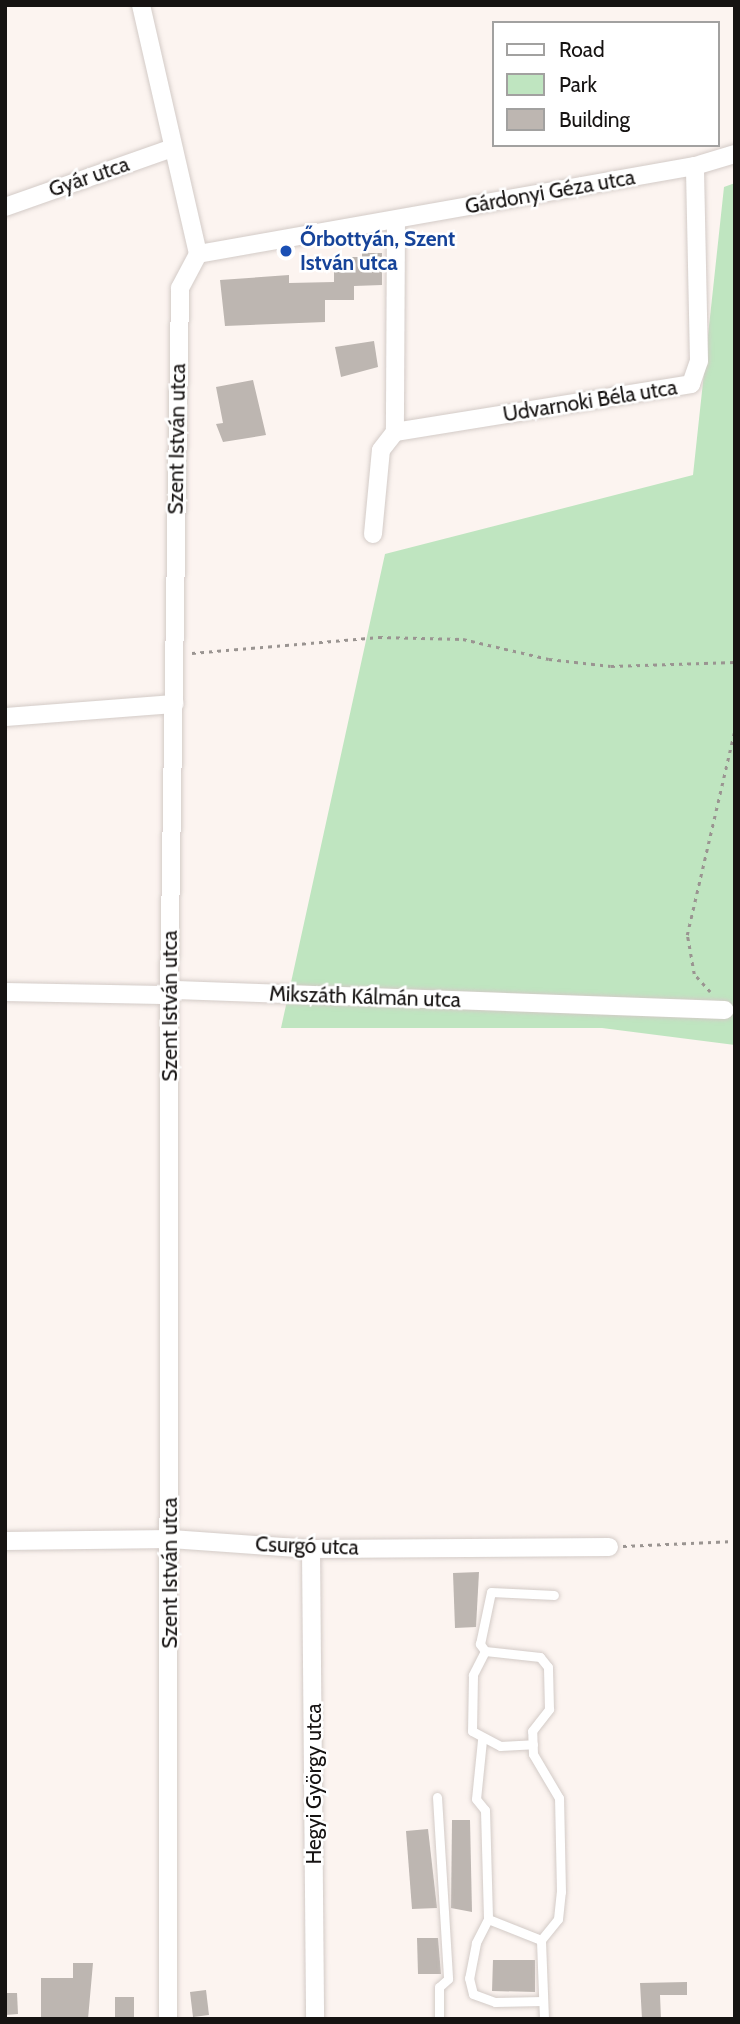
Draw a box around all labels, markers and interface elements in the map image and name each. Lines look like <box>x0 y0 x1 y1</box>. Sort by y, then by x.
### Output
legend <box>491 21 719 147</box>
text: Road <box>559 37 605 62</box>
text: Park <box>559 72 597 97</box>
text: Building <box>559 107 630 132</box>
street label: Gyár utca <box>45 152 133 202</box>
street label: Gárdonyi Géza utca <box>463 165 637 219</box>
place label: Őrbottyán, Szent István utca <box>300 226 455 276</box>
marker: Őrbottyán, Szent István utca <box>278 243 294 259</box>
street label: Szent István utca <box>163 363 191 515</box>
street label: Udvarnoki Béla utca <box>501 375 679 427</box>
street label: Szent István utca <box>157 930 183 1082</box>
street label: Mikszáth Kálmán utca <box>269 981 461 1013</box>
street label: Szent István utca <box>157 1497 183 1649</box>
street label: Csurgó utca <box>255 1532 359 1560</box>
street label: Hegyi György utca <box>301 1703 327 1865</box>

